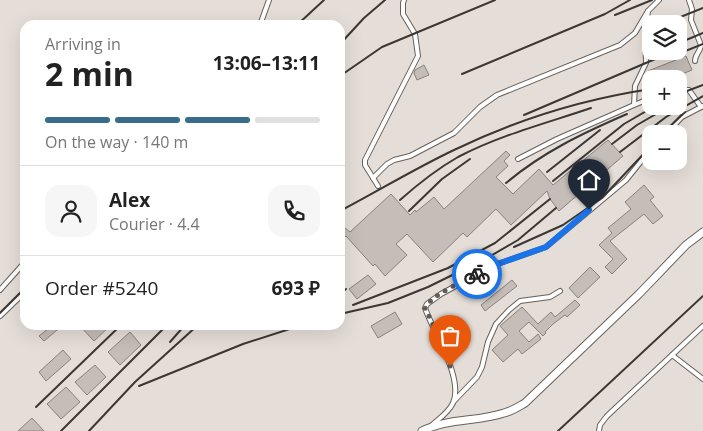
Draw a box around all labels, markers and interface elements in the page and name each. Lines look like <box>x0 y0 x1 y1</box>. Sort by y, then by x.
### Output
map controls <box>642 15 687 170</box>
button: layers <box>642 15 687 60</box>
text: Arriving in <box>45 33 121 55</box>
text: 13:06–13:11 <box>213 50 320 76</box>
text: 2 min <box>45 52 134 95</box>
button: + <box>642 70 687 115</box>
button: − <box>642 125 687 170</box>
text: On the way · 140 m <box>45 131 188 153</box>
pin <box>568 159 610 210</box>
icon: home <box>575 166 603 194</box>
button: person <box>45 185 97 237</box>
button: phone <box>268 185 320 237</box>
text: Alex <box>109 187 150 213</box>
text: Courier · 4.4 <box>109 213 200 235</box>
courier <box>452 249 502 299</box>
icon: bike <box>463 260 491 288</box>
text: Order #5240 <box>45 275 158 301</box>
text: 693 ₽ <box>271 275 320 301</box>
pin <box>429 315 471 366</box>
icon: bag <box>436 322 464 350</box>

